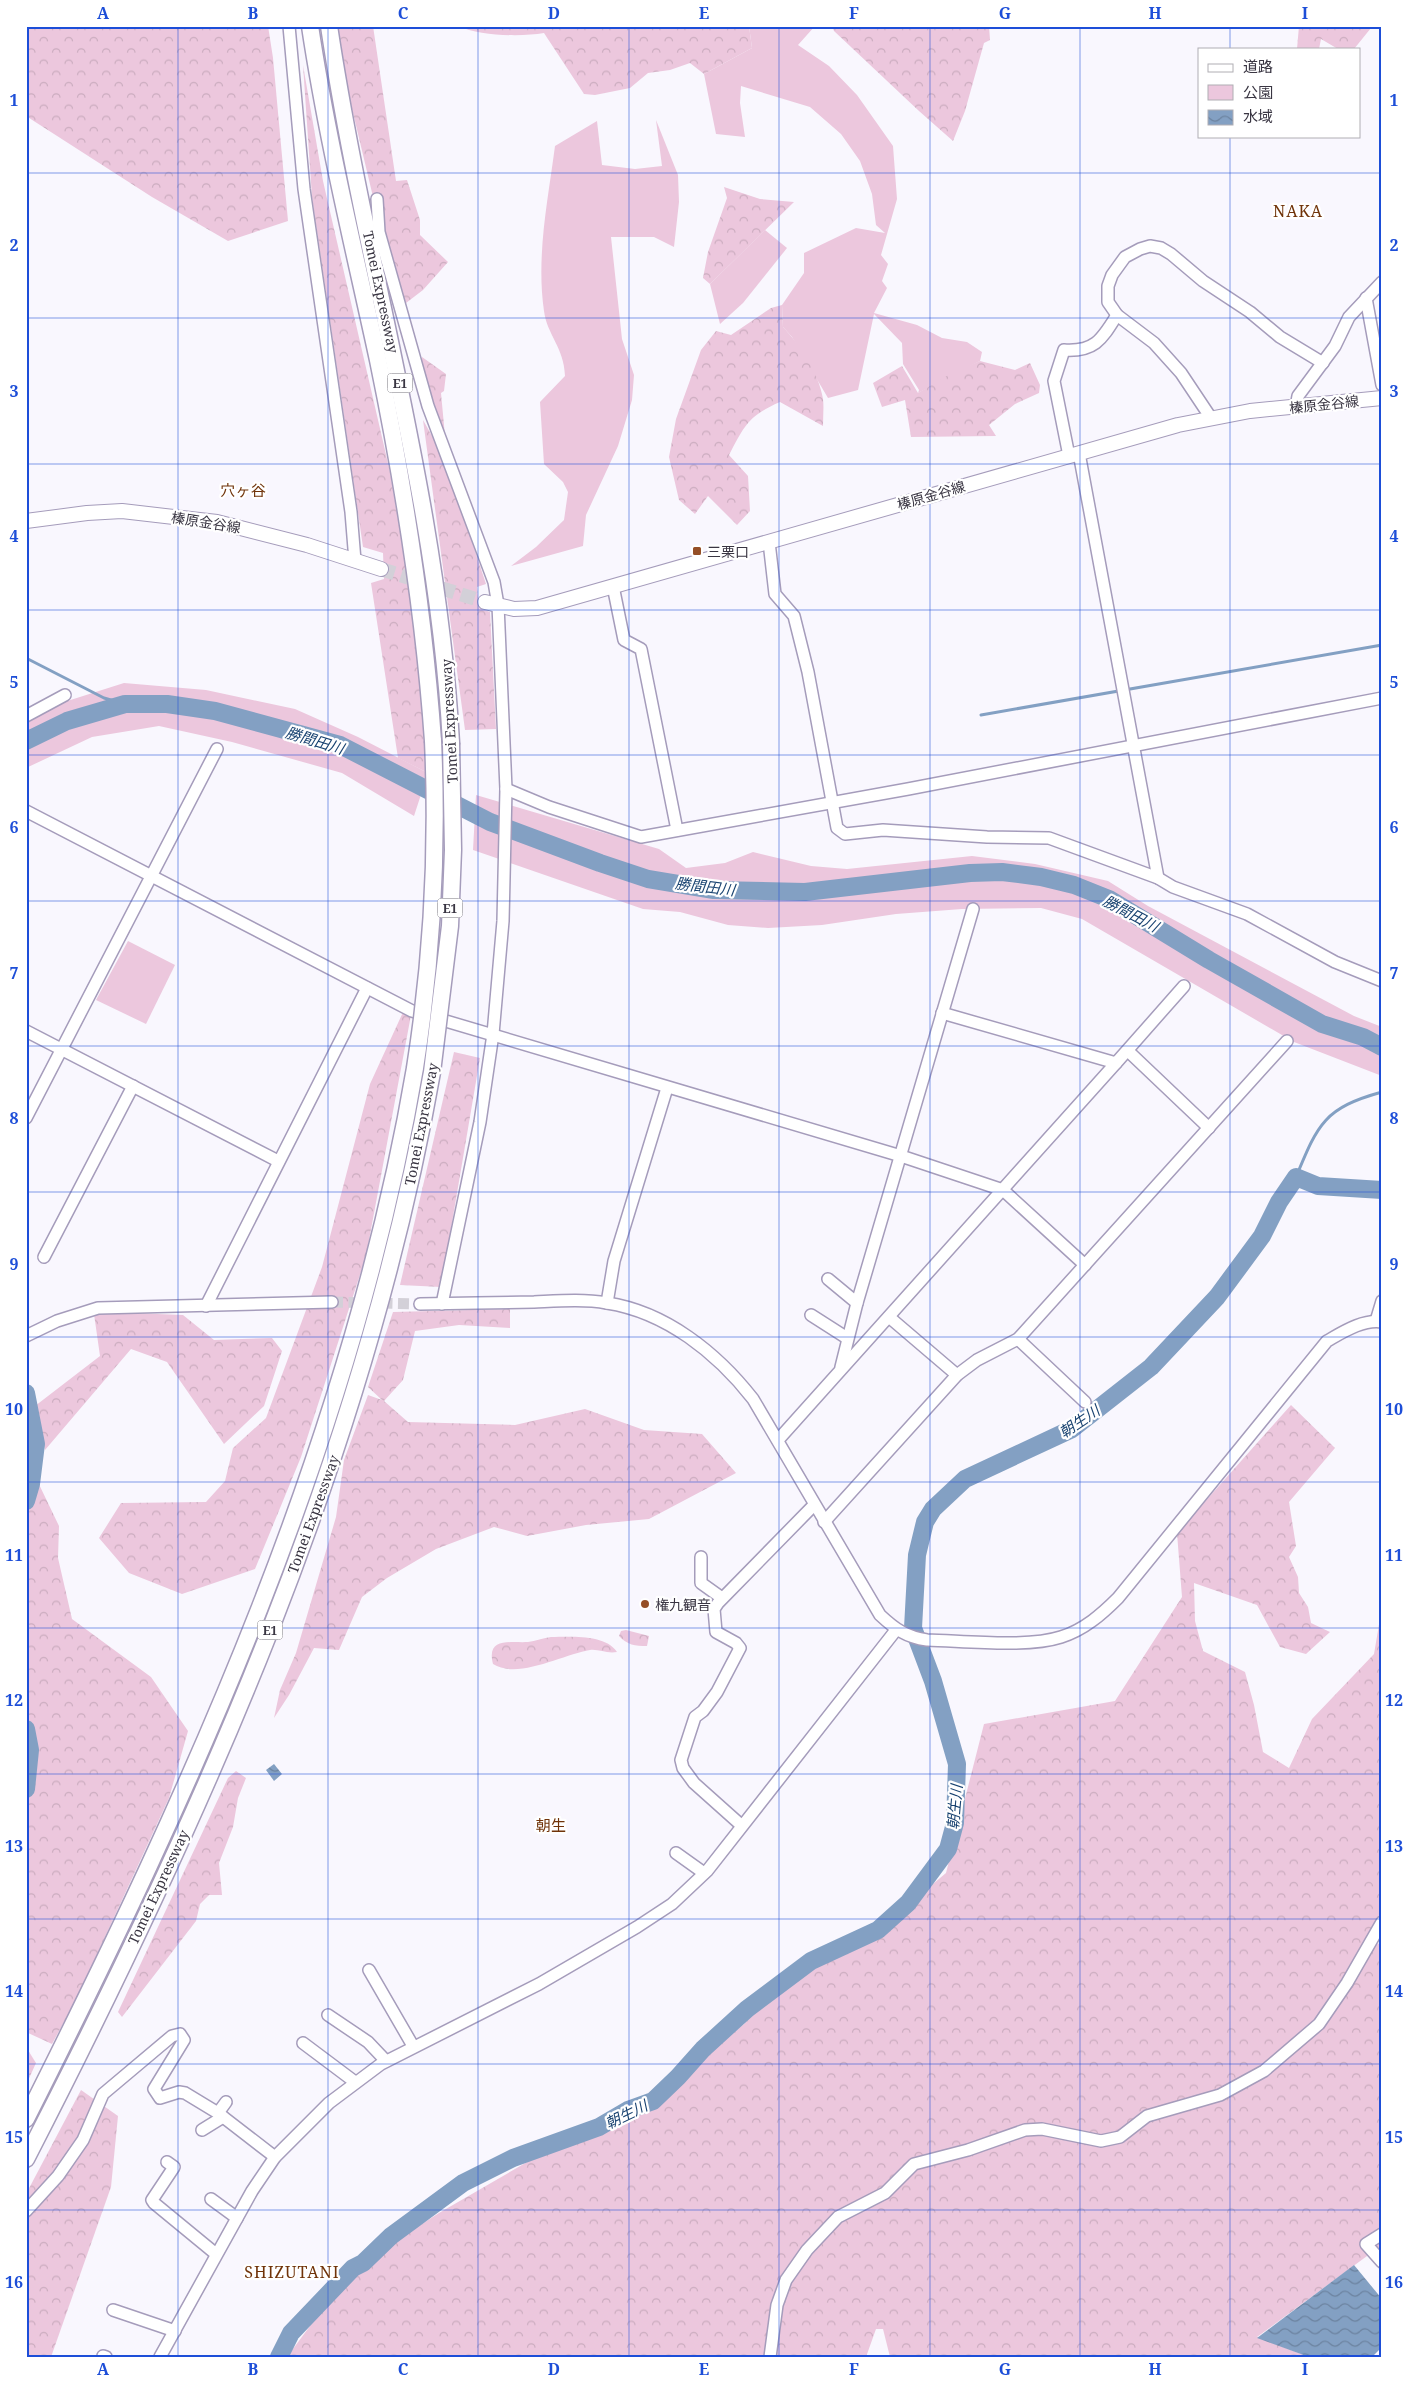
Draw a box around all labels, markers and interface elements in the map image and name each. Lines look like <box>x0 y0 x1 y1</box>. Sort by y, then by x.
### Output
text: A <box>97 2 110 24</box>
text: B <box>248 2 259 24</box>
text: C <box>398 2 409 24</box>
text: D <box>548 2 560 24</box>
text: E <box>699 2 709 24</box>
text: F <box>849 2 859 24</box>
text: G <box>999 2 1011 24</box>
text: H <box>1148 2 1162 24</box>
text: I <box>1302 2 1308 24</box>
legend <box>1198 48 1360 138</box>
text: 道路 <box>1243 56 1273 76</box>
text: 公園 <box>1243 82 1273 102</box>
text: 1 <box>9 89 19 111</box>
text: 1 <box>1389 89 1399 111</box>
text: 水域 <box>1243 106 1273 126</box>
district label: NAKA <box>1273 200 1323 222</box>
street label: Tomei Expressway <box>359 229 403 355</box>
text: 2 <box>9 234 19 256</box>
text: 2 <box>1389 234 1399 256</box>
road number: E1 <box>388 373 412 392</box>
text: 3 <box>9 380 19 402</box>
text: 3 <box>1389 380 1399 402</box>
street label: 榛原金谷線 <box>1288 391 1360 417</box>
street label: 榛原金谷線 <box>895 476 967 514</box>
district label: 穴ヶ谷 <box>220 480 266 500</box>
street label: 榛原金谷線 <box>170 507 242 537</box>
text: 4 <box>9 525 19 547</box>
text: 4 <box>1389 525 1399 547</box>
place label: 三栗口 <box>707 542 749 561</box>
marker: 三栗口 <box>691 545 703 557</box>
street label: Tomei Expressway <box>436 658 462 784</box>
text: 5 <box>9 671 19 693</box>
text: 5 <box>1389 671 1399 693</box>
water label: 勝間田川 <box>283 722 349 759</box>
text: 6 <box>9 816 19 838</box>
text: 6 <box>1389 816 1399 838</box>
water label: 勝間田川 <box>674 872 738 900</box>
water label: 勝間田川 <box>1100 890 1164 937</box>
road number: E1 <box>438 898 462 918</box>
text: 7 <box>9 962 19 984</box>
text: 7 <box>1389 962 1399 984</box>
street label: Tomei Expressway <box>400 1061 442 1187</box>
text: 8 <box>9 1107 19 1129</box>
text: 8 <box>1389 1107 1399 1129</box>
text: 9 <box>9 1253 19 1275</box>
text: 9 <box>1389 1253 1399 1275</box>
text: 10 <box>5 1398 23 1420</box>
text: 10 <box>1385 1398 1403 1420</box>
water label: 朝生川 <box>1055 1399 1105 1442</box>
street label: Tomei Expressway <box>283 1452 343 1576</box>
text: 11 <box>5 1544 23 1566</box>
text: 11 <box>1385 1544 1403 1566</box>
place label: 権九観音 <box>655 1595 711 1614</box>
marker: 権九観音 <box>639 1598 651 1610</box>
road number: E1 <box>258 1620 282 1640</box>
text: 12 <box>5 1689 23 1711</box>
text: 12 <box>1385 1689 1403 1711</box>
water label: 朝生川 <box>942 1782 966 1830</box>
district label: 朝生 <box>536 1815 566 1835</box>
street label: Tomei Expressway <box>123 1826 193 1947</box>
text: 13 <box>5 1835 23 1857</box>
text: 13 <box>1385 1835 1403 1857</box>
text: 14 <box>5 1980 23 2002</box>
text: 14 <box>1385 1980 1403 2002</box>
water label: 朝生川 <box>601 2094 652 2133</box>
text: 15 <box>5 2126 23 2148</box>
text: 15 <box>1385 2126 1403 2148</box>
district label: SHIZUTANI <box>244 2261 340 2283</box>
text: 16 <box>5 2271 23 2293</box>
text: 16 <box>1385 2271 1403 2293</box>
text: A <box>97 2358 110 2380</box>
text: B <box>248 2358 259 2380</box>
text: C <box>398 2358 409 2380</box>
text: D <box>548 2358 560 2380</box>
text: E <box>699 2358 709 2380</box>
text: F <box>849 2358 859 2380</box>
text: G <box>999 2358 1011 2380</box>
text: H <box>1148 2358 1162 2380</box>
text: I <box>1302 2358 1308 2380</box>

